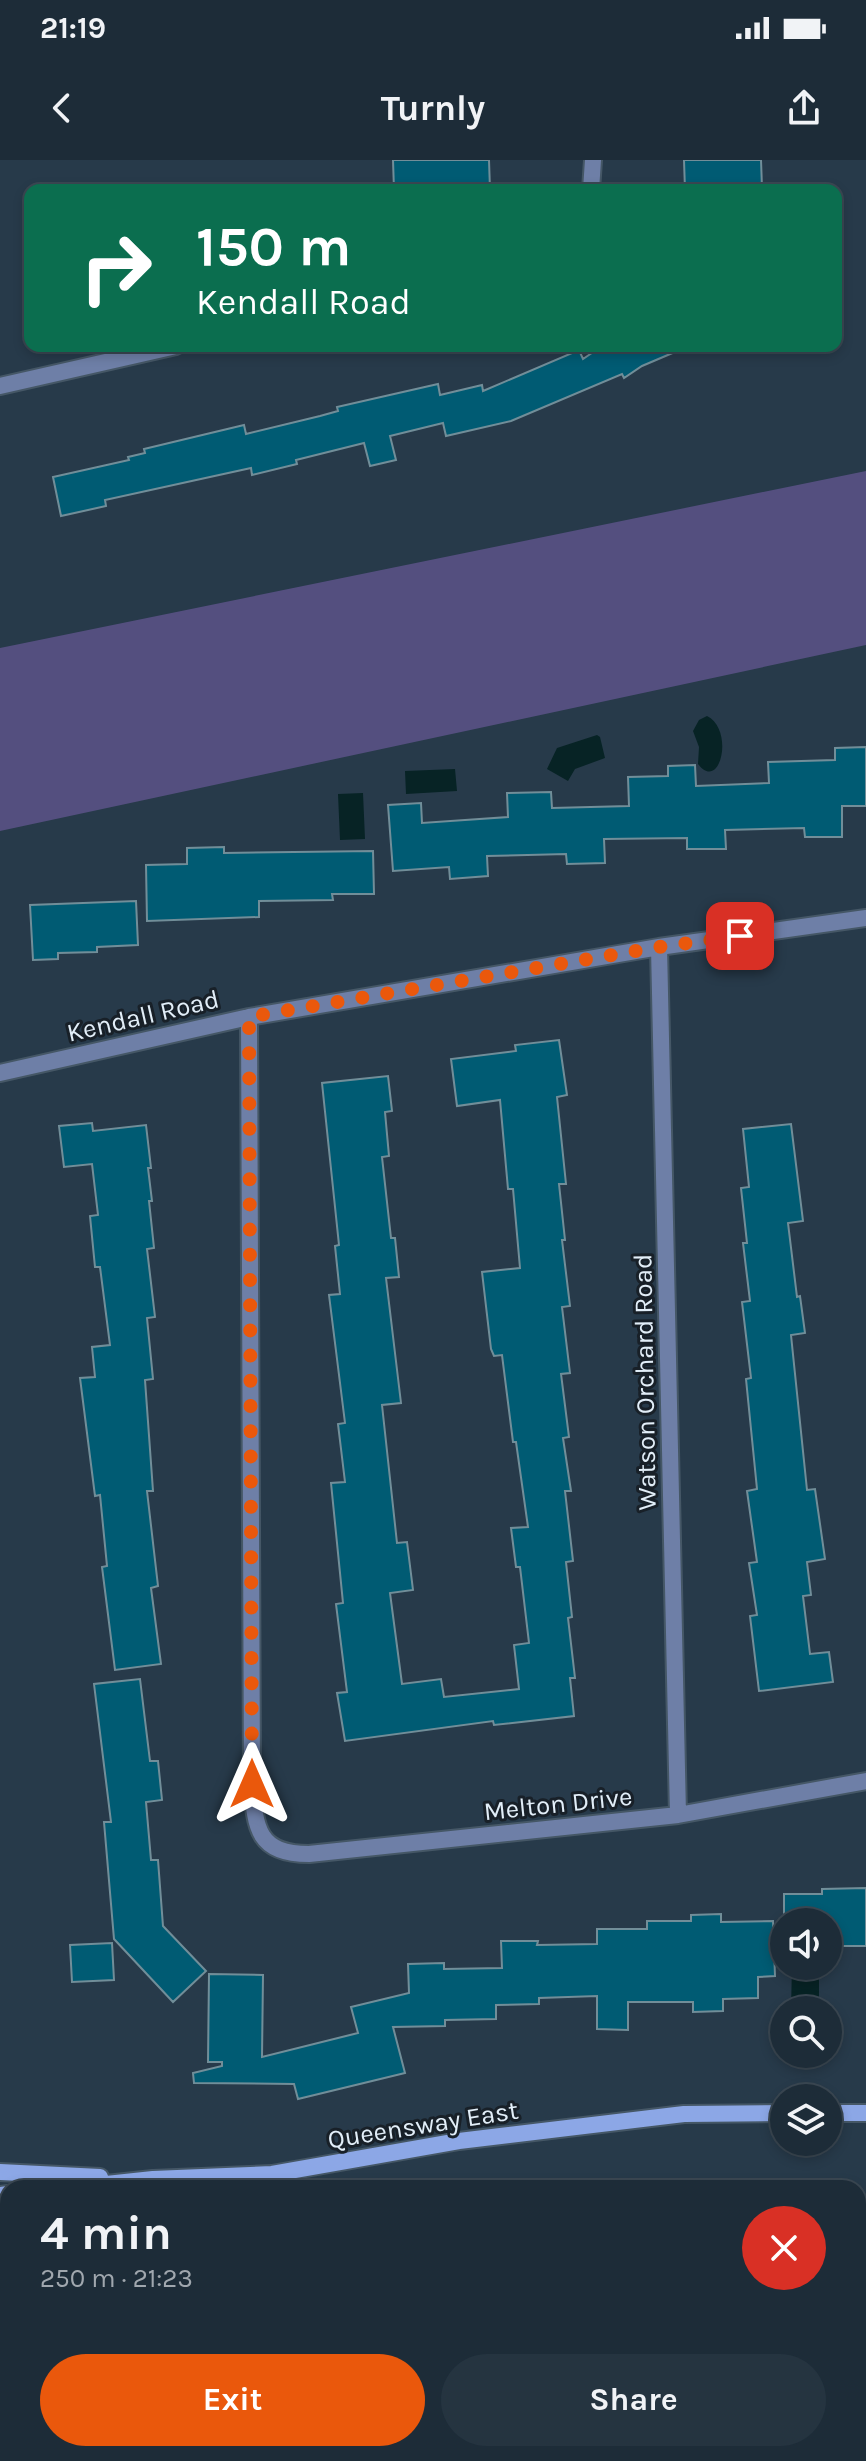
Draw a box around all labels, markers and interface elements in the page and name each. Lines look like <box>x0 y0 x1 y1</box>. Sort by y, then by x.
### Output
text: 21:19 <box>40 10 106 46</box>
icon: back <box>40 86 84 130</box>
icon: share <box>782 86 826 130</box>
text: Turnly <box>381 87 485 129</box>
text: 150 m <box>196 214 351 279</box>
icon: right <box>64 216 168 320</box>
text: Kendall Road <box>196 281 411 323</box>
pin <box>706 902 774 970</box>
icon: arrive <box>718 914 762 958</box>
street label: Kendall Road <box>64 983 222 1049</box>
street label: Watson Orchard Road <box>627 1253 663 1511</box>
position arrow <box>210 1742 294 1826</box>
street label: Melton Drive <box>482 1781 634 1827</box>
map controls <box>770 1908 842 2156</box>
button: sound <box>770 1908 842 1980</box>
button: search <box>770 1996 842 2068</box>
button: layers <box>770 2084 842 2156</box>
street label: Queensway East <box>325 2095 521 2155</box>
text: 4 min <box>40 2205 172 2261</box>
button: close <box>742 2206 826 2290</box>
text: 250 m · 21:23 <box>40 2263 193 2294</box>
button: Exit <box>40 2354 425 2446</box>
button: Share <box>441 2354 826 2446</box>

